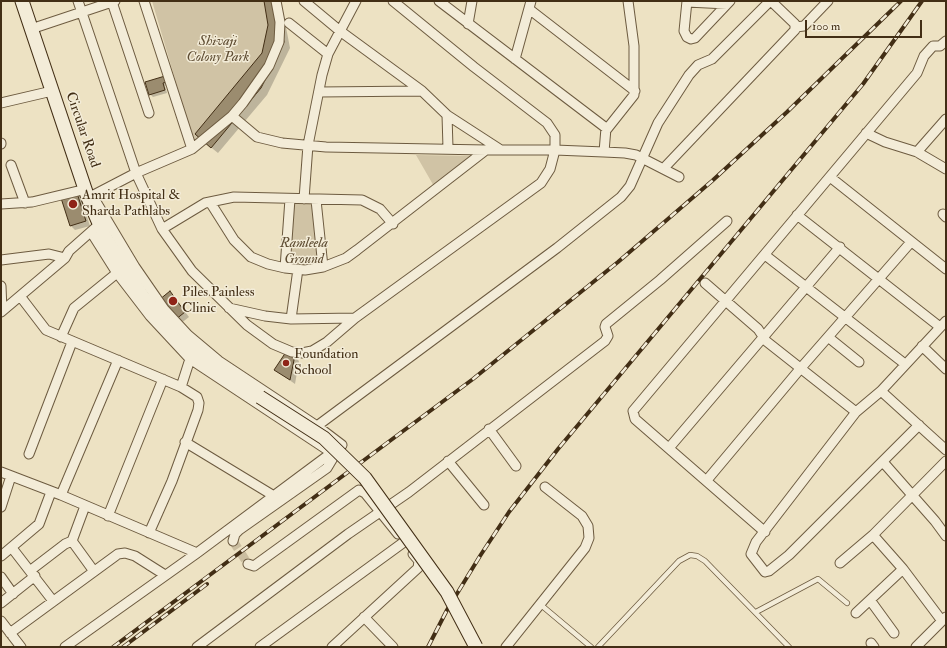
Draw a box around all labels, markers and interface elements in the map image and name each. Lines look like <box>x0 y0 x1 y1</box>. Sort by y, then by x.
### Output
scale bar <box>807 12 924 38</box>
text: 100 m <box>812 19 840 34</box>
park label: Shivaji Colony Park <box>187 34 249 66</box>
street label: Circular Road <box>61 90 103 170</box>
place label: Amrit Hospital & Sharda Pathlabs <box>82 188 180 220</box>
marker: Amrit Hospital & Sharda Pathlabs <box>67 198 79 210</box>
park label: Ramleela Ground <box>280 236 328 268</box>
place label: Piles Painless Clinic <box>182 285 255 318</box>
marker: Piles Painless Clinic <box>167 295 179 307</box>
place label: Foundation School <box>294 347 358 380</box>
marker: Foundation School <box>281 358 291 368</box>

